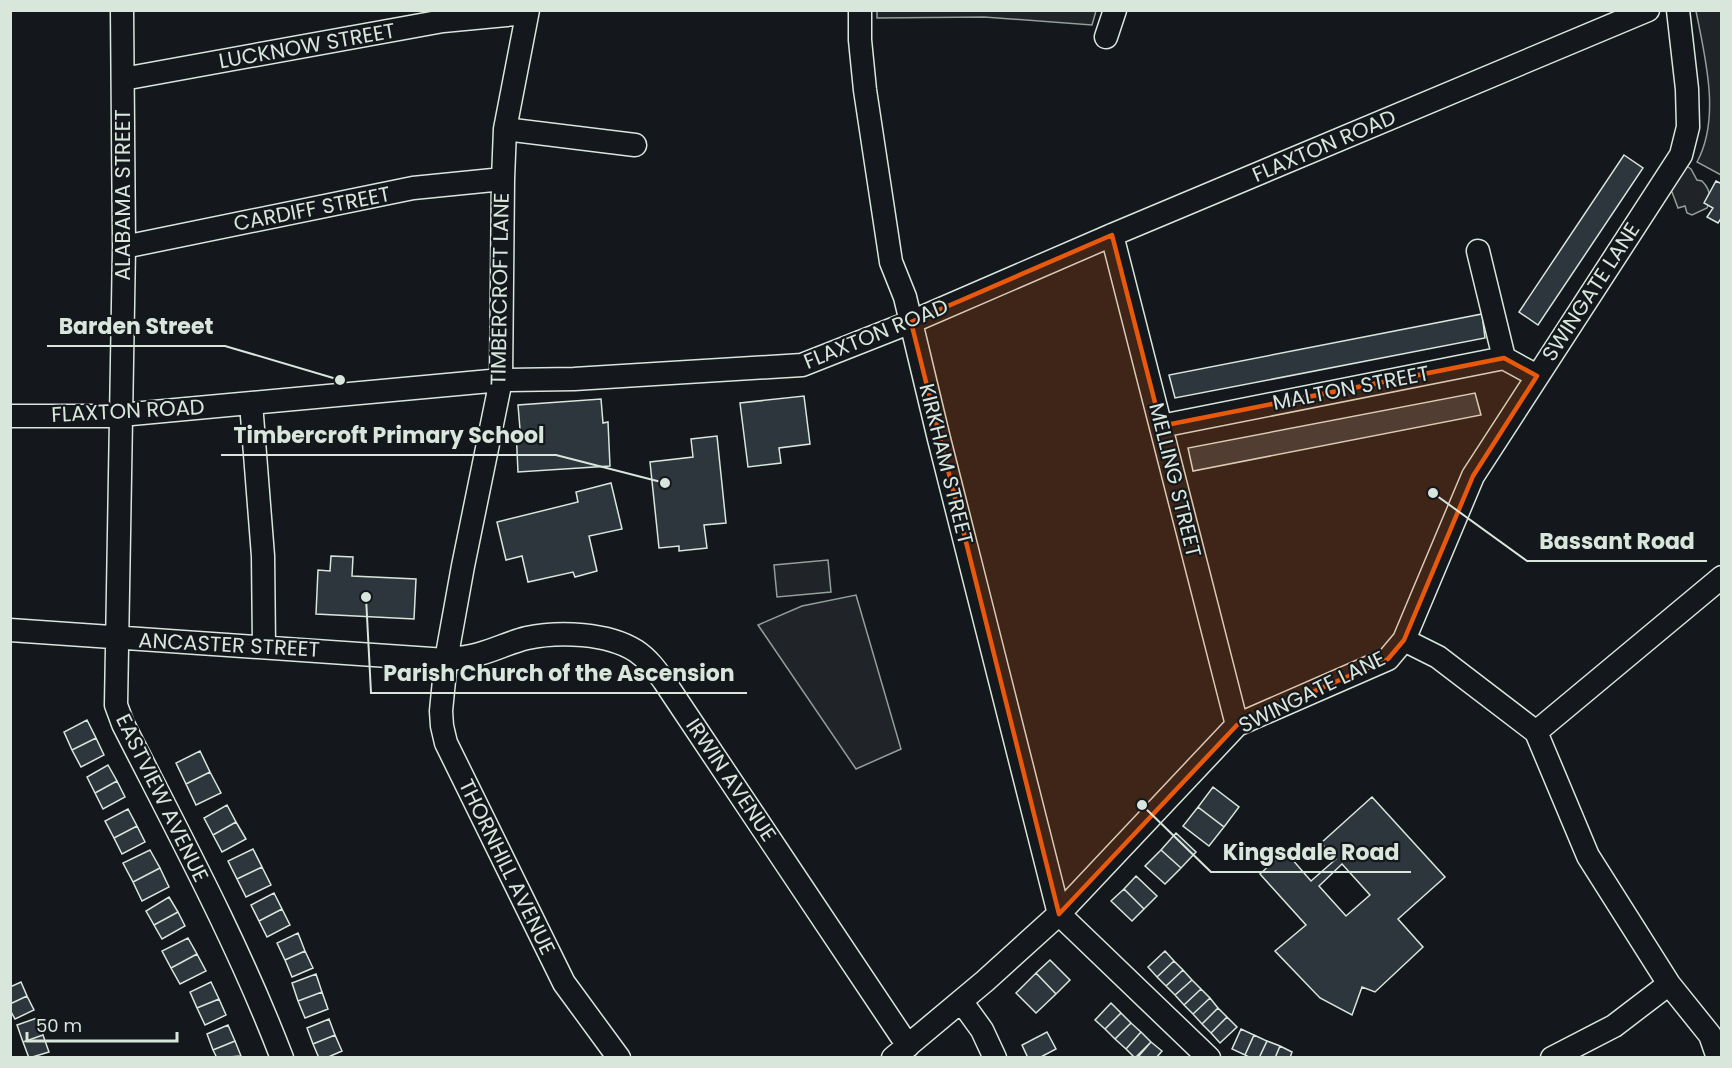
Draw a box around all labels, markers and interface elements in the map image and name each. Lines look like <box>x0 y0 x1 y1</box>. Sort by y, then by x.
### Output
street label: LUCKNOW STREET <box>216 16 397 75</box>
street label: FLAXTON ROAD <box>1248 102 1400 189</box>
street label: ALABAMA STREET <box>108 109 137 281</box>
street label: CARDIFF STREET <box>231 179 393 238</box>
street label: TIMBERCROFT LANE <box>483 192 516 386</box>
street label: SWINGATE LANE <box>1535 217 1646 367</box>
street label: FLAXTON ROAD <box>799 291 952 376</box>
callout: Barden Street <box>47 306 225 346</box>
text: Barden Street <box>59 311 213 342</box>
street label: MALTON STREET <box>1270 358 1432 417</box>
street label: KIRKHAM STREET <box>912 380 980 547</box>
street label: FLAXTON ROAD <box>51 392 205 429</box>
street label: MELLING STREET <box>1142 400 1209 560</box>
callout: Timbercroft Primary School <box>221 415 556 455</box>
text: Timbercroft Primary School <box>234 420 545 451</box>
callout: Bassant Road <box>1527 521 1707 561</box>
text: Bassant Road <box>1539 526 1695 557</box>
street label: ANCASTER STREET <box>138 625 320 664</box>
street label: SWINGATE LANE <box>1234 644 1390 740</box>
callout: Parish Church of the Ascension <box>371 653 747 693</box>
text: Parish Church of the Ascension <box>383 658 735 689</box>
street label: EASTVIEW AVENUE <box>109 709 216 887</box>
street label: IRWIN AVENUE <box>679 712 783 847</box>
street label: THORNHILL AVENUE <box>452 774 563 960</box>
callout: Kingsdale Road <box>1211 832 1411 872</box>
text: Kingsdale Road <box>1223 837 1399 868</box>
scale bar <box>27 1005 177 1043</box>
text: 50 m <box>36 1013 82 1038</box>

